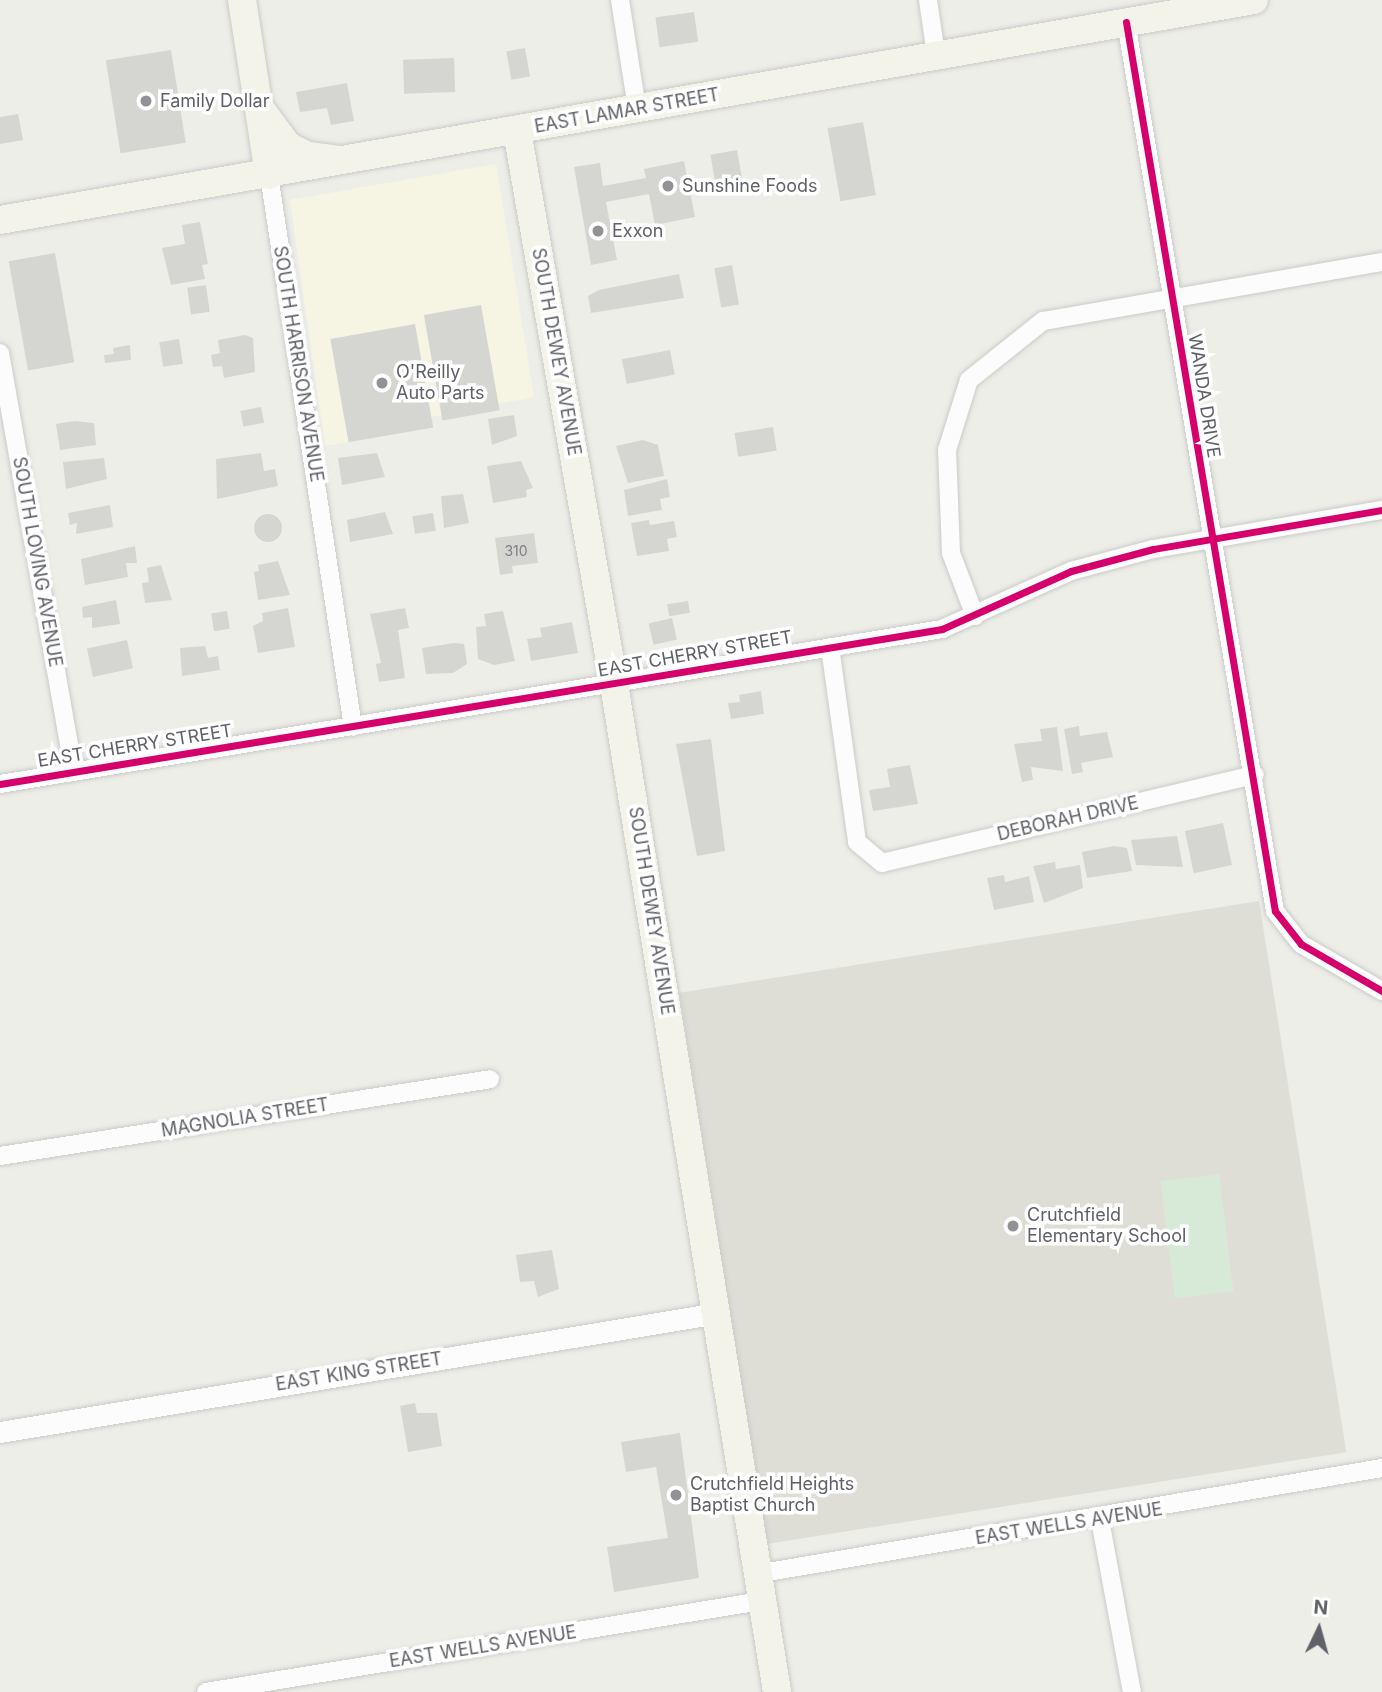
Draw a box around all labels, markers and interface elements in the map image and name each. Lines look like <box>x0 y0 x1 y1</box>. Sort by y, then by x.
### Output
street label: EAST LAMAR STREET <box>533 84 721 138</box>
place label: Family Dollar <box>160 90 269 112</box>
marker: Family Dollar <box>138 93 154 109</box>
place label: Sunshine Foods <box>682 175 818 197</box>
marker: Sunshine Foods <box>660 178 676 194</box>
place label: Exxon <box>612 220 663 242</box>
marker: Exxon <box>590 223 606 239</box>
street label: SOUTH HARRISON AVENUE <box>269 244 327 484</box>
street label: SOUTH DEWEY AVENUE <box>527 246 585 458</box>
street label: WANDA DRIVE <box>1184 332 1224 460</box>
place label: O'Reilly Auto Parts <box>396 362 485 404</box>
marker: O'Reilly Auto Parts <box>374 375 390 391</box>
street label: SOUTH LOVING AVENUE <box>8 455 66 669</box>
house number: 310 <box>504 543 528 559</box>
street label: EAST CHERRY STREET <box>596 626 794 682</box>
street label: EAST CHERRY STREET <box>36 720 234 772</box>
street label: DEBORAH DRIVE <box>995 792 1141 846</box>
street label: SOUTH DEWEY AVENUE <box>624 805 678 1017</box>
street label: MAGNOLIA STREET <box>160 1094 330 1142</box>
place label: Crutchfield Elementary School <box>1027 1205 1186 1248</box>
marker: Crutchfield Elementary School <box>1005 1218 1021 1234</box>
street label: EAST KING STREET <box>274 1348 444 1396</box>
place label: Crutchfield Heights Baptist Church <box>690 1474 854 1516</box>
marker: Crutchfield Heights Baptist Church <box>668 1487 684 1503</box>
street label: EAST WELLS AVENUE <box>974 1499 1164 1549</box>
north arrow <box>1284 1594 1354 1664</box>
text: N <box>1313 1595 1329 1620</box>
street label: EAST WELLS AVENUE <box>388 1622 578 1672</box>

